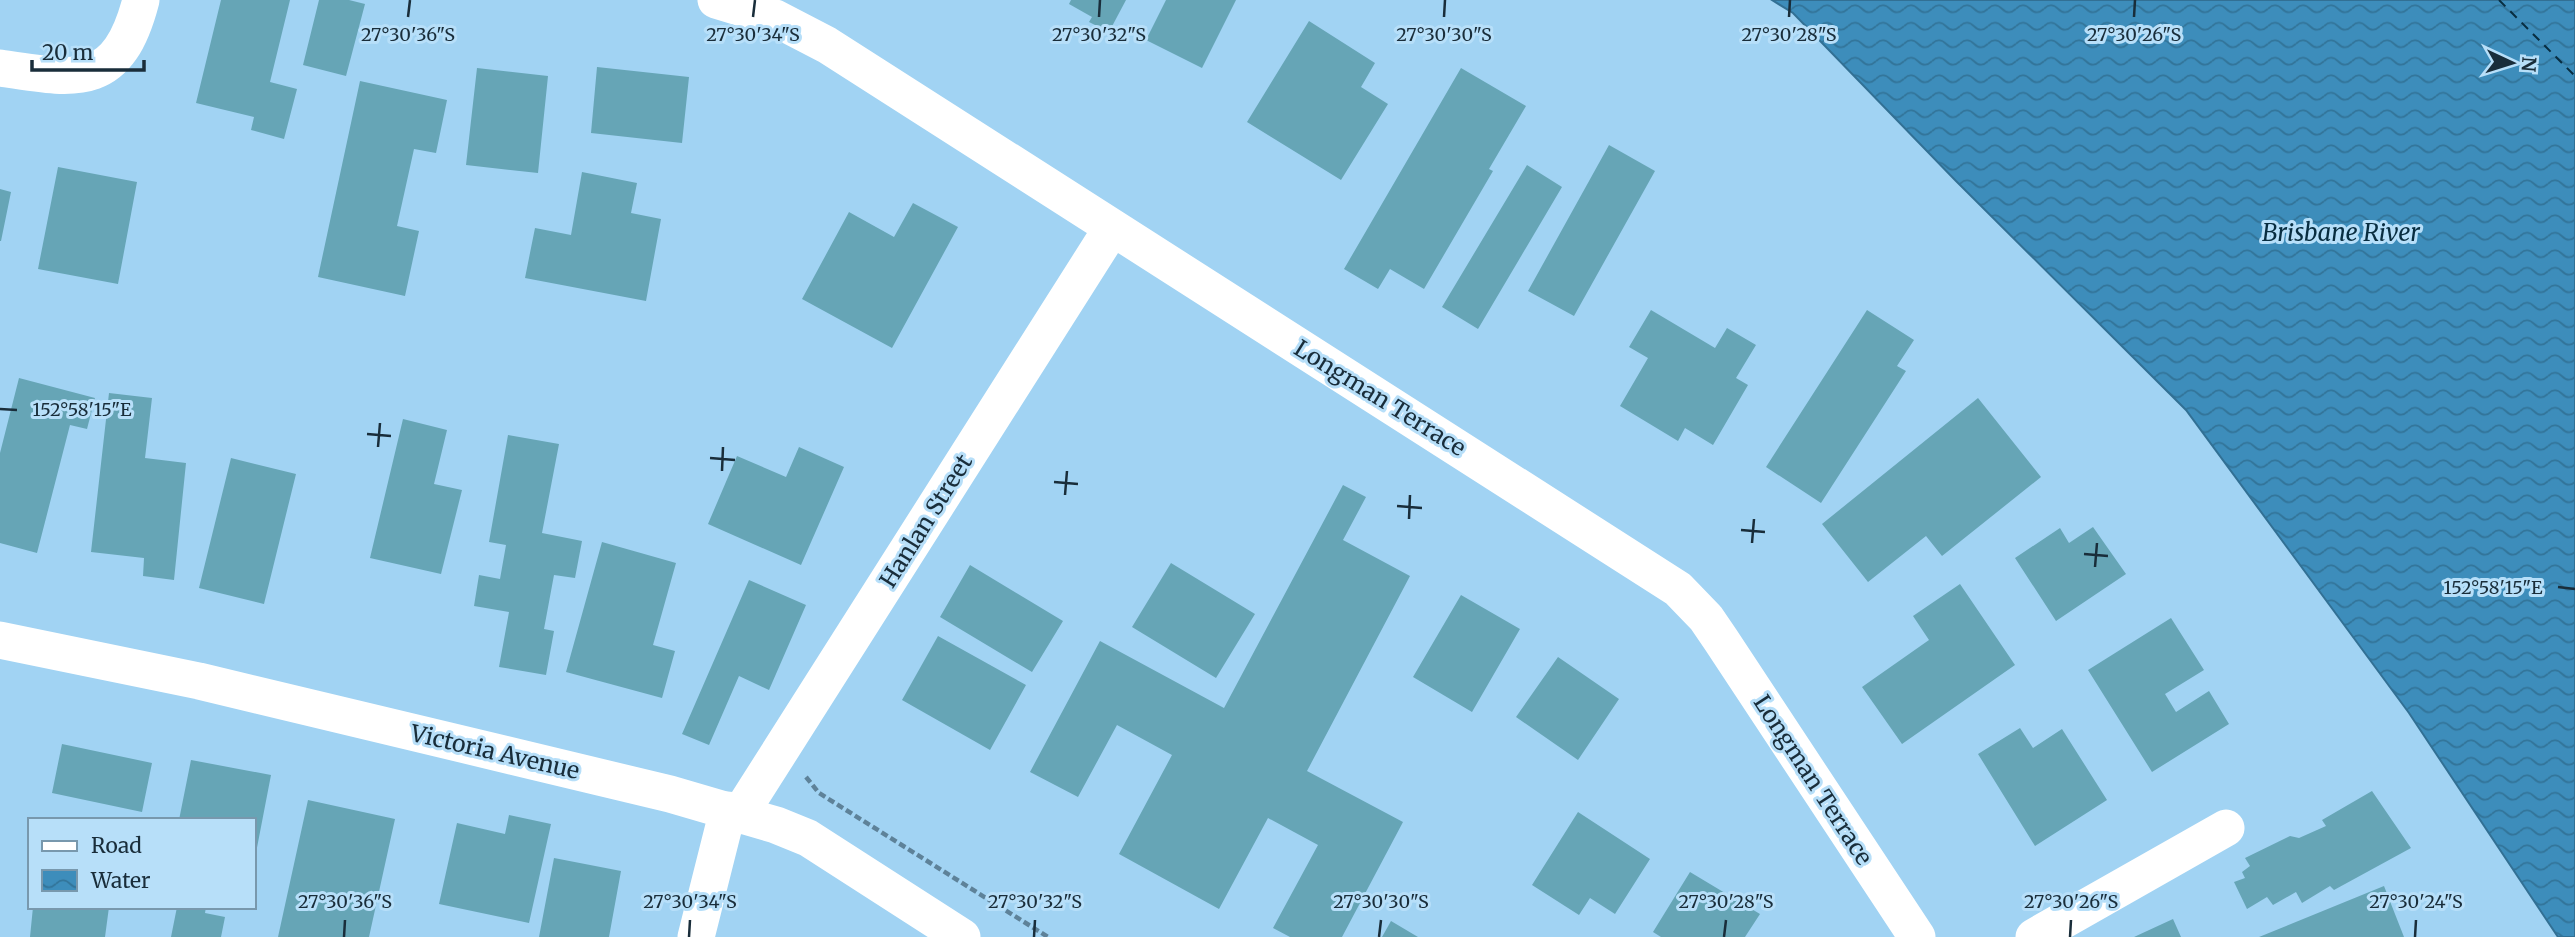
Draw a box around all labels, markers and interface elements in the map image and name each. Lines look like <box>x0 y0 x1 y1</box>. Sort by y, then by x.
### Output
text: 27°30'36"S <box>361 23 455 46</box>
text: 27°30'34"S <box>706 23 800 46</box>
text: 27°30'32"S <box>1052 23 1146 46</box>
text: 27°30'30"S <box>1396 23 1492 46</box>
text: 27°30'28"S <box>1741 23 1837 46</box>
text: 27°30'26"S <box>2087 23 2181 46</box>
scale bar <box>32 28 144 72</box>
north arrow <box>2477 28 2547 98</box>
text: 20 m <box>42 39 94 66</box>
text: N <box>2516 56 2541 73</box>
water label: Brisbane River <box>2262 217 2421 248</box>
street label: Longman Terrace <box>1289 333 1471 462</box>
text: 152°58'15"E <box>33 398 132 421</box>
street label: Hanlan Street <box>873 449 978 593</box>
text: 152°58'15"E <box>2444 576 2543 599</box>
street label: Longman Terrace <box>1748 689 1879 870</box>
street label: Victoria Avenue <box>407 718 582 785</box>
legend <box>28 818 256 909</box>
text: Road <box>91 832 142 859</box>
text: Water <box>90 867 150 894</box>
text: 27°30'36"S <box>298 890 392 913</box>
text: 27°30'34"S <box>643 890 737 913</box>
text: 27°30'32"S <box>988 890 1082 913</box>
text: 27°30'30"S <box>1333 890 1429 913</box>
text: 27°30'28"S <box>1678 890 1774 913</box>
text: 27°30'26"S <box>2024 890 2118 913</box>
text: 27°30'24"S <box>2369 890 2463 913</box>

